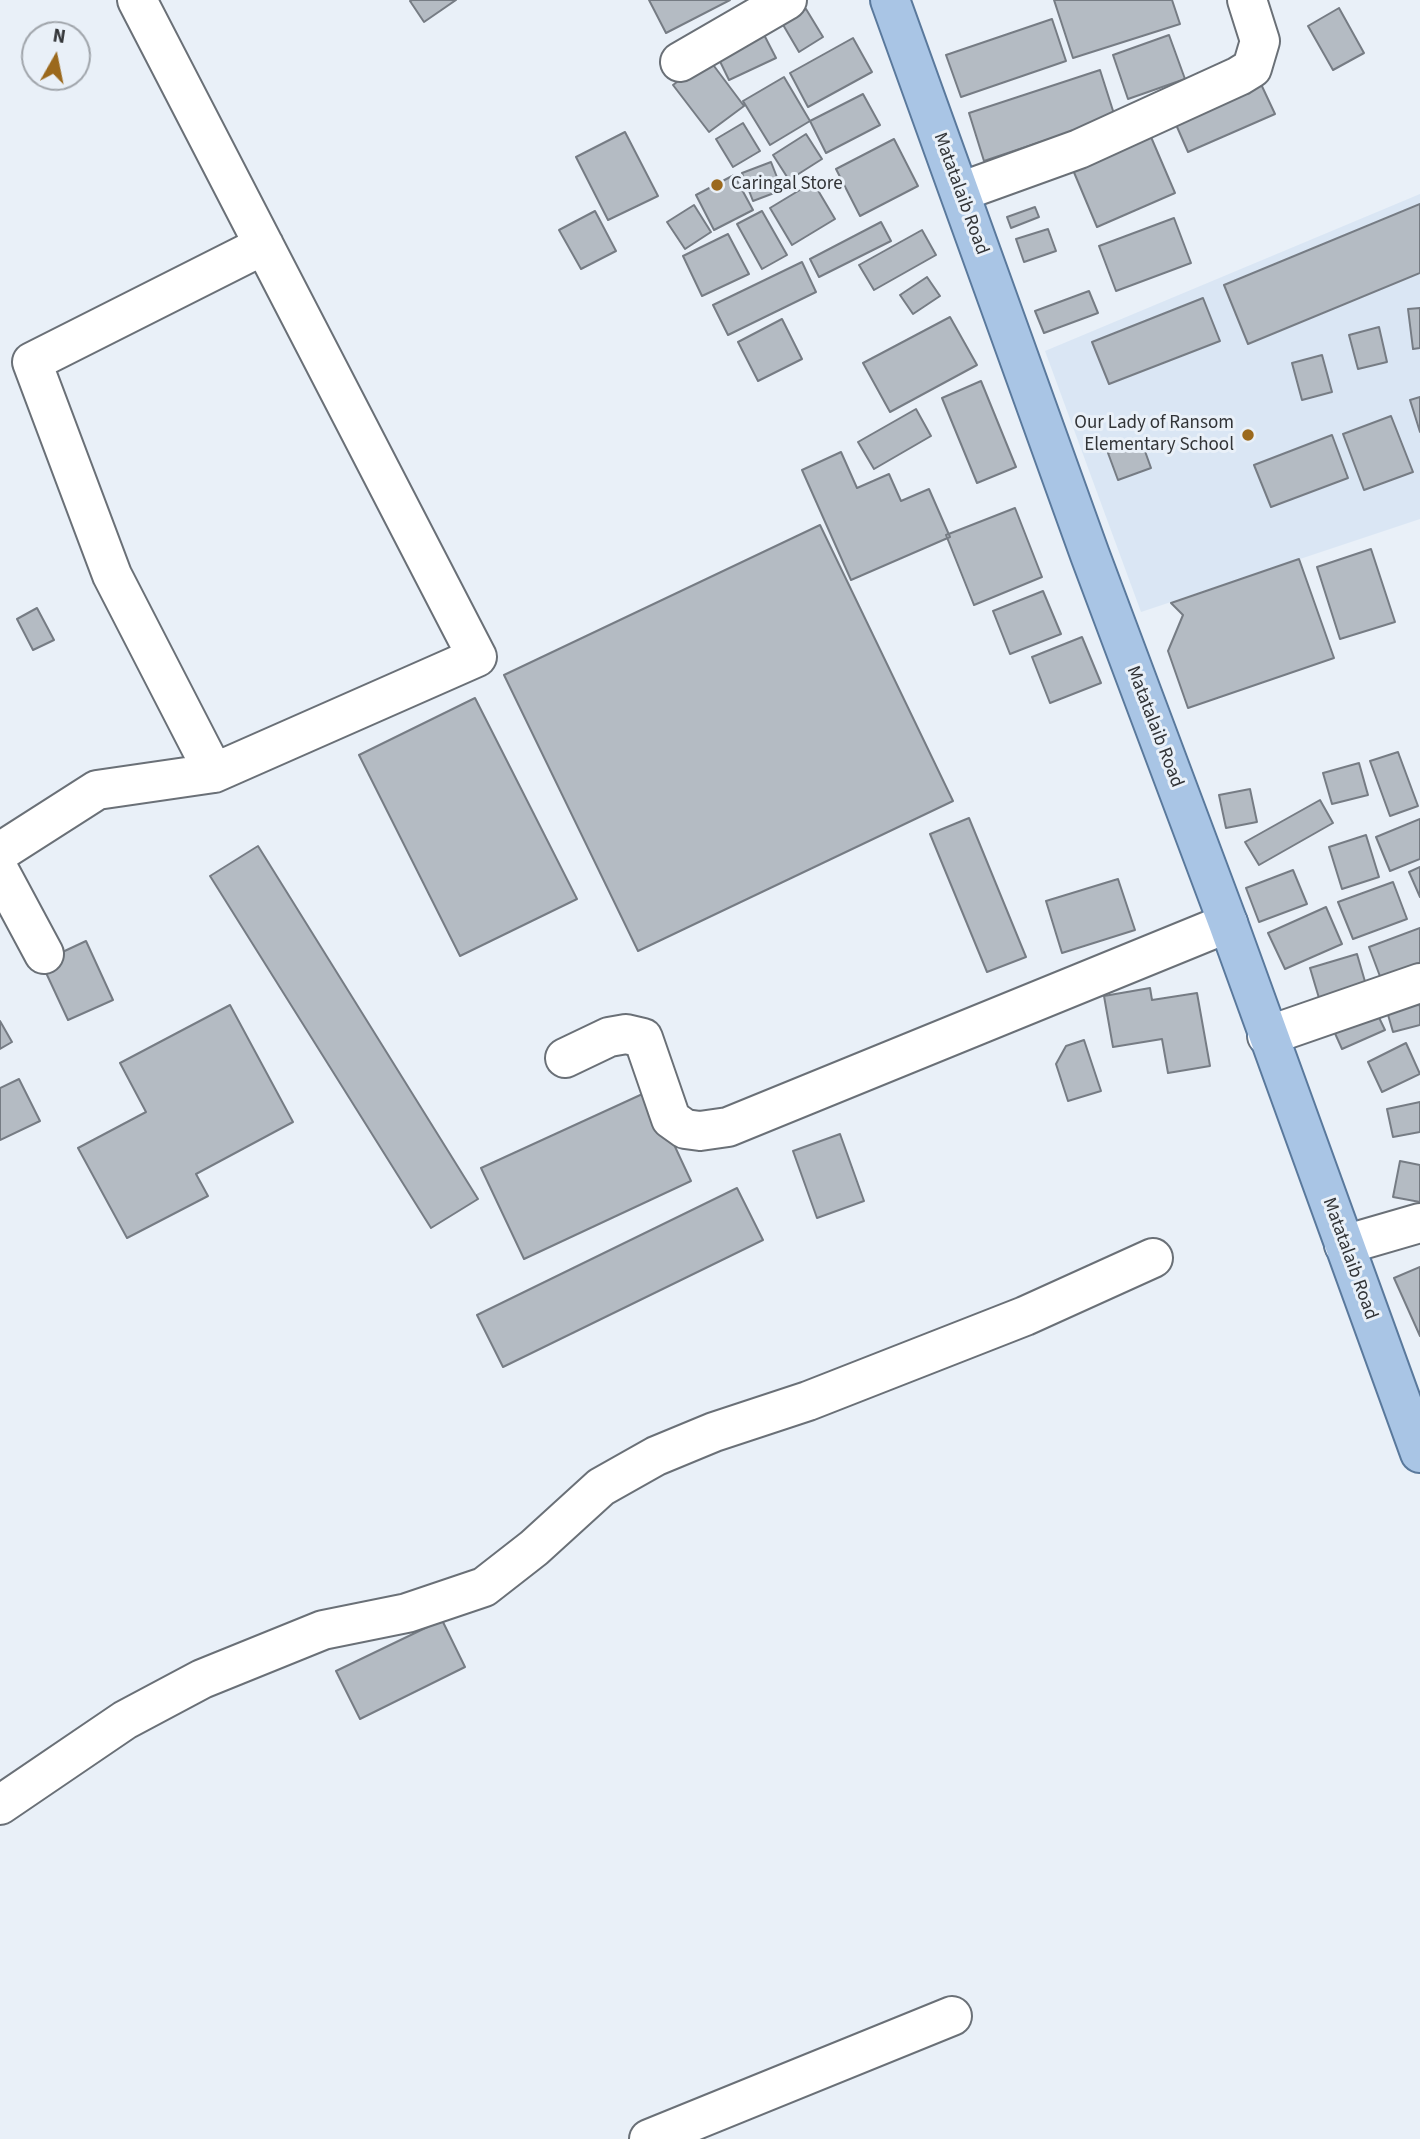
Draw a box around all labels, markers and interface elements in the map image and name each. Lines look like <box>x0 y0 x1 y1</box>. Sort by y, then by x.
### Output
north arrow <box>21 21 91 91</box>
text: N <box>51 22 67 51</box>
street label: Matatalaib Road <box>927 130 993 258</box>
place label: Caringal Store <box>731 174 843 196</box>
marker: Caringal Store <box>709 177 725 193</box>
place label: Our Lady of Ransom Elementary School <box>1074 413 1234 457</box>
marker: Our Lady of Ransom Elementary School <box>1240 427 1256 443</box>
street label: Matatalaib Road <box>1120 663 1188 791</box>
street label: Matatalaib Road <box>1316 1195 1382 1323</box>

